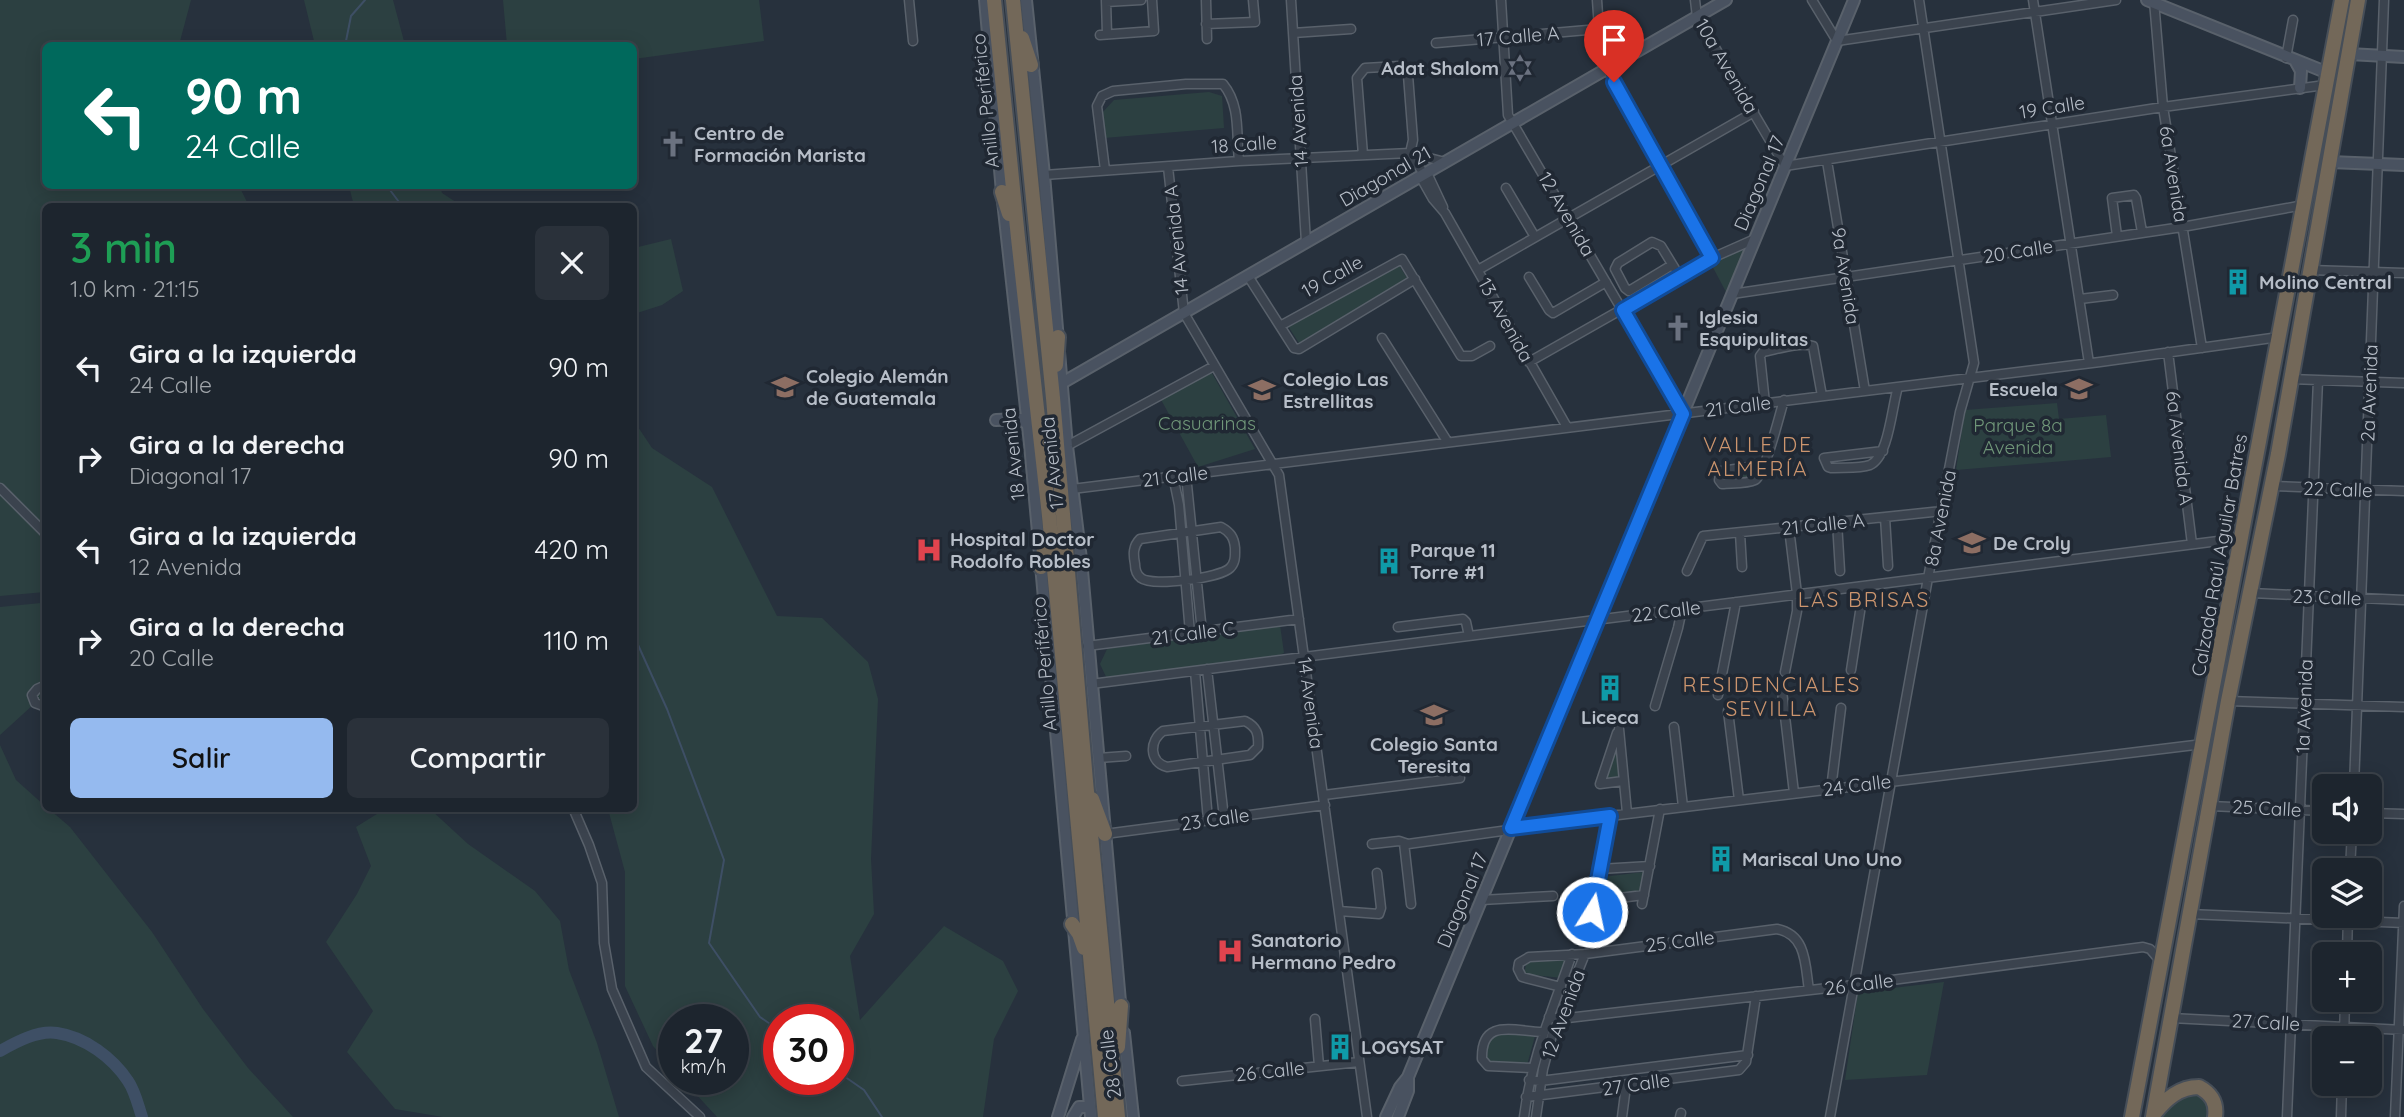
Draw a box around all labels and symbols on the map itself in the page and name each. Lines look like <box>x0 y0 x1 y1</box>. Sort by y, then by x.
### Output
pin <box>1584 10 1644 82</box>
street label: 10a Avenida <box>1690 14 1764 118</box>
street label: 17 Calle A <box>1476 20 1560 52</box>
street label: Anillo Periférico <box>966 32 1004 170</box>
synagogue icon: Adat Shalom <box>1505 53 1535 83</box>
place label: Adat Shalom <box>1381 56 1499 80</box>
street label: 14 Avenida <box>1283 74 1313 168</box>
street label: 19 Calle <box>2018 90 2086 124</box>
place label: Centro de Formación Marista <box>694 121 866 167</box>
street label: 6a Avenida <box>2155 124 2193 224</box>
church icon: Centro de Formación Marista <box>658 129 688 159</box>
street label: 18 Calle <box>1210 130 1278 158</box>
street label: Diagonal 17 <box>1728 132 1790 234</box>
street label: Diagonal 21 <box>1335 140 1435 212</box>
street label: 12 Avenida <box>1533 168 1601 260</box>
street label: 14 Avenida A <box>1158 184 1194 296</box>
street label: 9a Avenida <box>1826 226 1866 326</box>
street label: 20 Calle <box>1981 234 2055 268</box>
street label: 19 Calle <box>1297 249 1367 303</box>
building icon: Molino Central <box>2223 267 2253 297</box>
place label: Molino Central <box>2259 270 2392 294</box>
street label: 13 Avenida <box>1473 274 1539 366</box>
place label: Iglesia Esquipulitas <box>1699 305 1808 351</box>
church icon: Iglesia Esquipulitas <box>1663 313 1693 343</box>
street label: 2a Avenida <box>2355 344 2383 442</box>
place label: Colegio Alemán de Guatemala <box>806 364 949 410</box>
place label: Colegio Las Estrellitas <box>1283 367 1388 413</box>
school or university icon: Colegio Alemán de Guatemala <box>770 372 800 402</box>
school or university icon: Escuela <box>2064 374 2094 404</box>
school or university icon: Colegio Las Estrellitas <box>1247 375 1277 405</box>
place label: Escuela <box>1989 377 2058 401</box>
street label: 6a Avenida A <box>2161 389 2199 507</box>
street label: 21 Calle <box>1704 390 1772 422</box>
street label: 18 Avenida <box>996 406 1030 502</box>
park label: Casuarinas <box>1158 411 1256 435</box>
park label: Parque 8a Avenida <box>1973 413 2063 459</box>
street label: 17 Avenida <box>1035 416 1069 510</box>
district label: VALLE DE ALMERÍA <box>1703 431 1813 481</box>
street label: Calzada Raúl Aguilar Batres <box>2186 432 2252 678</box>
street label: 21 Calle <box>1141 460 1209 492</box>
street label: 8a Avenida <box>1919 468 1961 568</box>
street label: 22 Calle <box>2303 476 2373 502</box>
street label: 21 Calle A <box>1780 508 1866 540</box>
place label: Hospital Doctor Rodolfo Robles <box>950 527 1095 573</box>
school or university icon: De Croly <box>1957 528 1987 558</box>
place label: De Croly <box>1993 531 2071 555</box>
hospital icon: Hospital Doctor Rodolfo Robles <box>914 535 944 565</box>
place label: Parque 11 Torre #1 <box>1410 538 1496 584</box>
building icon: Parque 11 Torre #1 <box>1374 546 1404 576</box>
street label: 23 Calle <box>2292 584 2362 610</box>
district label: LAS BRISAS <box>1798 586 1930 612</box>
street label: 22 Calle <box>1630 595 1702 627</box>
street label: Anillo Periférico <box>1026 596 1062 732</box>
street label: 21 Calle C <box>1150 616 1236 650</box>
street label: 14 Avenida <box>1293 656 1329 750</box>
street label: 1a Avenida <box>2290 658 2318 754</box>
district label: RESIDENCIALES SEVILLA <box>1683 671 1861 721</box>
building icon: Liceca <box>1595 673 1625 703</box>
school or university icon: Colegio Santa Teresita <box>1419 700 1449 730</box>
place label: Liceca <box>1581 705 1639 729</box>
place label: Colegio Santa Teresita <box>1370 732 1498 778</box>
street label: 24 Calle <box>1821 769 1893 801</box>
street label: 25 Calle <box>2232 794 2302 822</box>
street label: 23 Calle <box>1179 802 1251 836</box>
building icon: Mariscal Uno Uno <box>1706 844 1736 874</box>
place label: Mariscal Uno Uno <box>1742 847 1902 871</box>
street label: Diagonal 17 <box>1431 849 1493 951</box>
position arrow <box>1555 875 1629 949</box>
street label: 25 Calle <box>1644 925 1716 957</box>
place label: Sanatorio Hermano Pedro <box>1251 928 1396 974</box>
hospital icon: Sanatorio Hermano Pedro <box>1215 936 1245 966</box>
street label: 12 Avenida <box>1536 966 1590 1062</box>
street label: 26 Calle <box>1823 968 1895 1000</box>
speed limit sign: 30 <box>763 1004 854 1095</box>
street label: 27 Calle <box>2231 1008 2301 1036</box>
street label: 28 Calle <box>1094 1028 1126 1100</box>
building icon: LOGYSAT <box>1325 1032 1355 1062</box>
place label: LOGYSAT <box>1361 1035 1444 1059</box>
street label: 26 Calle <box>1234 1055 1306 1087</box>
street label: 27 Calle <box>1601 1067 1671 1101</box>

